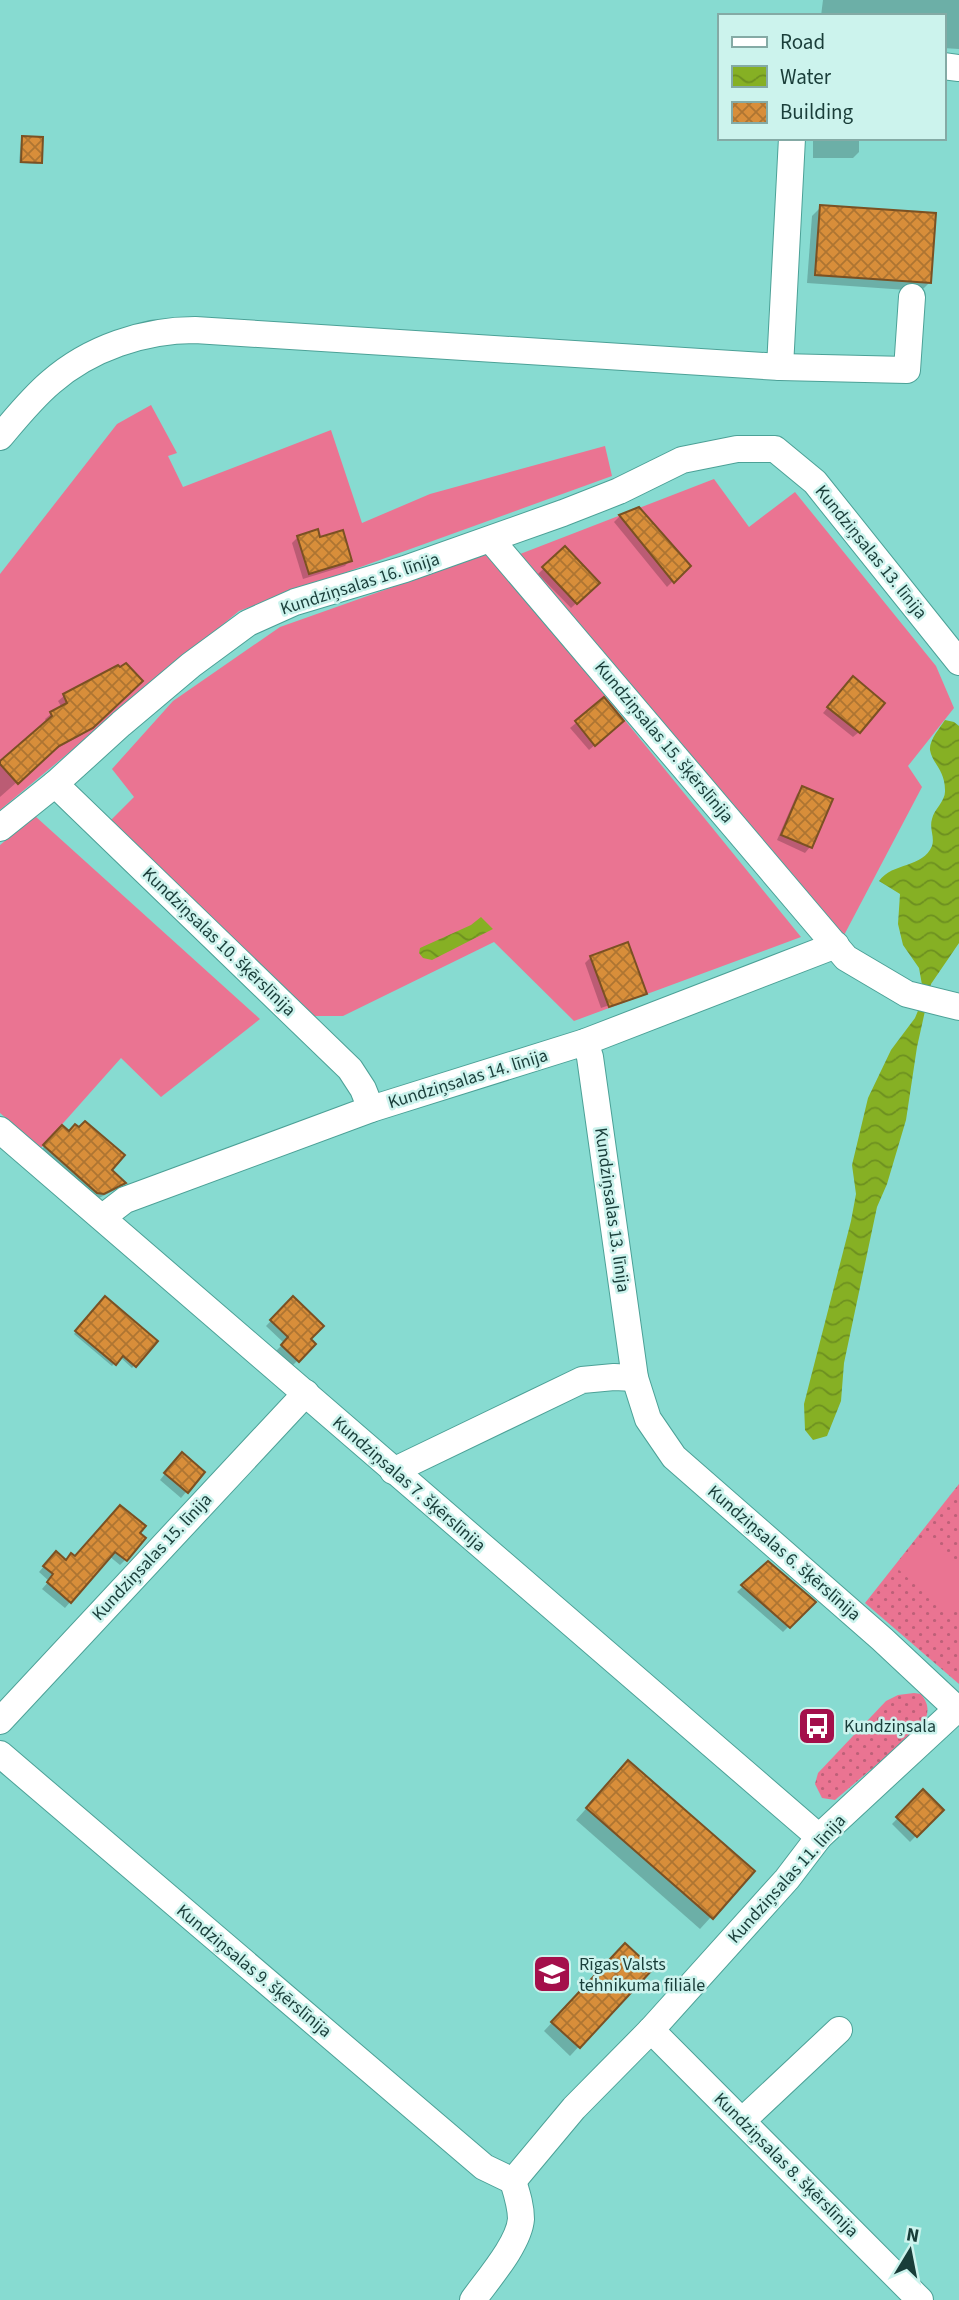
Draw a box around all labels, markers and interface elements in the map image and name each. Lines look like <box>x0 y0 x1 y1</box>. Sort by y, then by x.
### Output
legend <box>718 14 945 140</box>
text: Road <box>780 27 825 57</box>
text: Water <box>780 62 832 92</box>
text: Building <box>780 97 854 127</box>
street label: Kundziņsalas 13. līnija <box>809 480 933 624</box>
street label: Kundziņsalas 16. līnija <box>277 546 443 622</box>
street label: Kundziņsalas 15. šķērslīnija <box>589 656 739 828</box>
street label: Kundziņsalas 10. šķērslīnija <box>137 862 301 1022</box>
street label: Kundziņsalas 14. līnija <box>385 1043 551 1115</box>
street label: Kundziņsalas 13. līnija <box>588 1126 636 1294</box>
street label: Kundziņsalas 7. šķērslīnija <box>327 1410 491 1558</box>
street label: Kundziņsalas 6. šķērslīnija <box>702 1479 866 1627</box>
street label: Kundziņsalas 15. līnija <box>86 1488 218 1626</box>
bus stop icon: Kundziņsala <box>796 1705 838 1747</box>
place label: Kundziņsala <box>844 1714 936 1739</box>
street label: Kundziņsalas 11. līnija <box>722 1809 852 1949</box>
street label: Kundziņsalas 9. šķērslīnija <box>171 1899 337 2043</box>
place label: Rīgas Valsts tehnikuma filiāle <box>579 1952 705 1998</box>
school or university icon: Rīgas Valsts tehnikuma filiāle <box>531 1953 573 1995</box>
street label: Kundziņsalas 8. šķērslīnija <box>708 2087 864 2243</box>
north arrow <box>875 2216 945 2286</box>
text: N <box>904 2221 921 2250</box>

